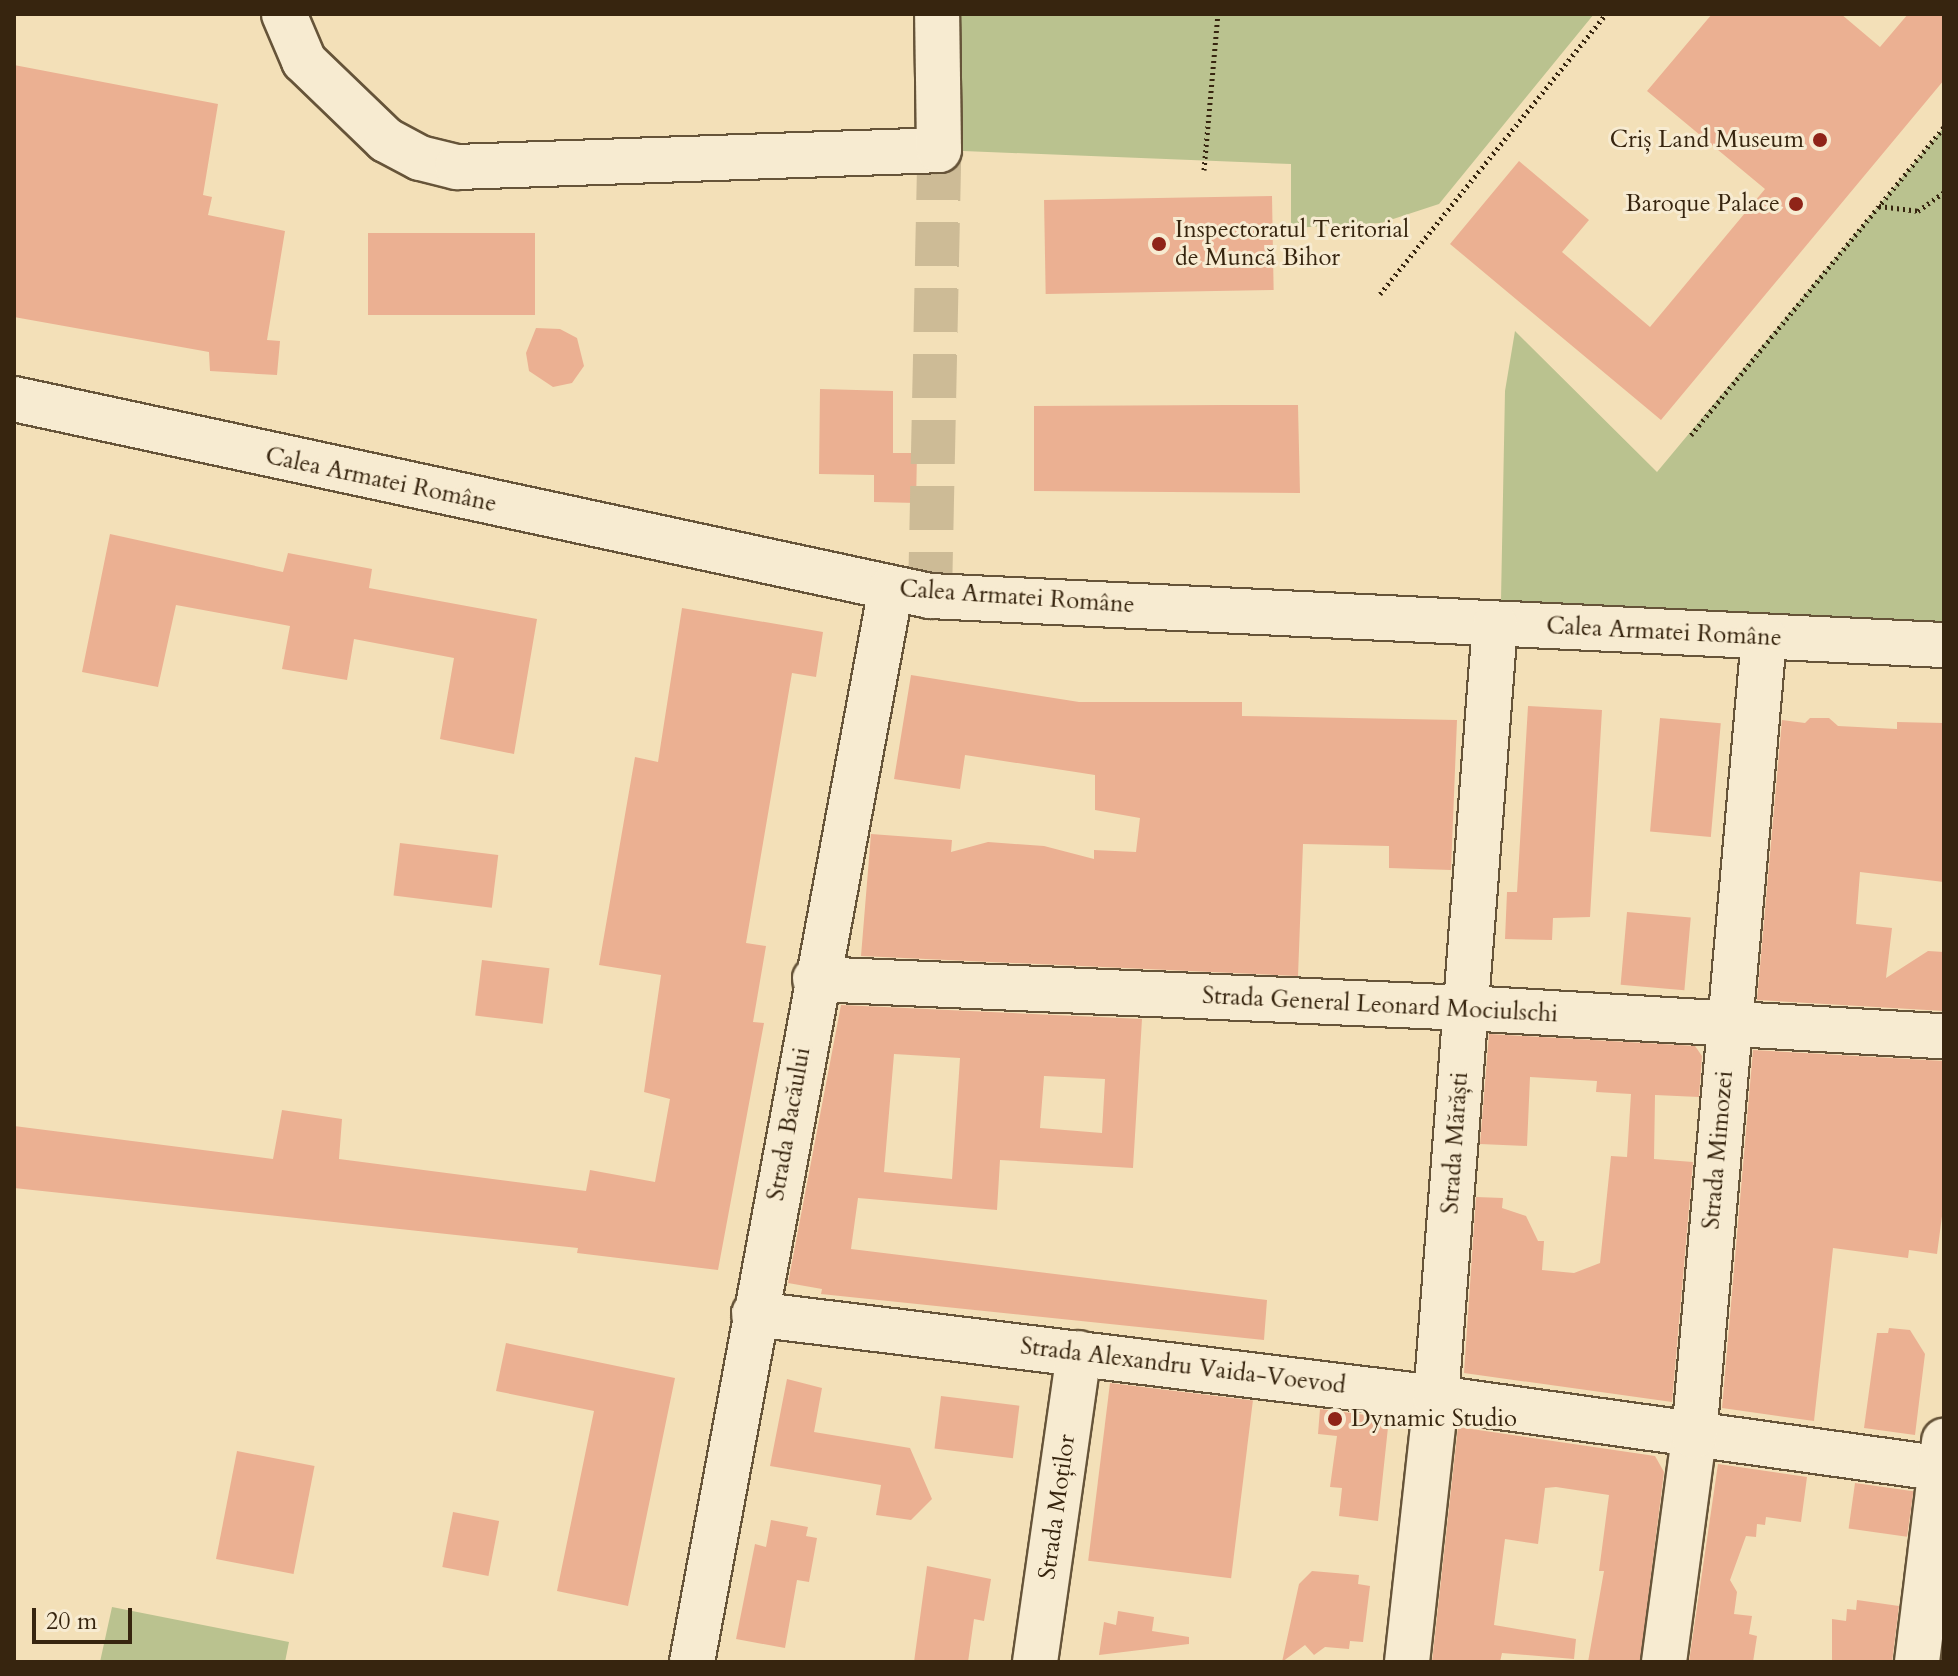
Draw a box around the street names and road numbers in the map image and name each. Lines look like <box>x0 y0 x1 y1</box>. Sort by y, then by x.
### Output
street label: Calea Armatei Române <box>263 441 499 519</box>
street label: Calea Armatei Române <box>899 574 1135 620</box>
street label: Calea Armatei Române <box>1546 611 1782 653</box>
street label: Strada General Leonard Mociulschi <box>1201 981 1559 1029</box>
street label: Strada Bacăului <box>761 1045 817 1203</box>
street label: Strada Mimozei <box>1697 1069 1739 1231</box>
street label: Strada Mărăști <box>1436 1071 1474 1215</box>
street label: Strada Alexandru Vaida-Voevod <box>1019 1332 1347 1400</box>
street label: Strada Moților <box>1033 1433 1081 1581</box>

